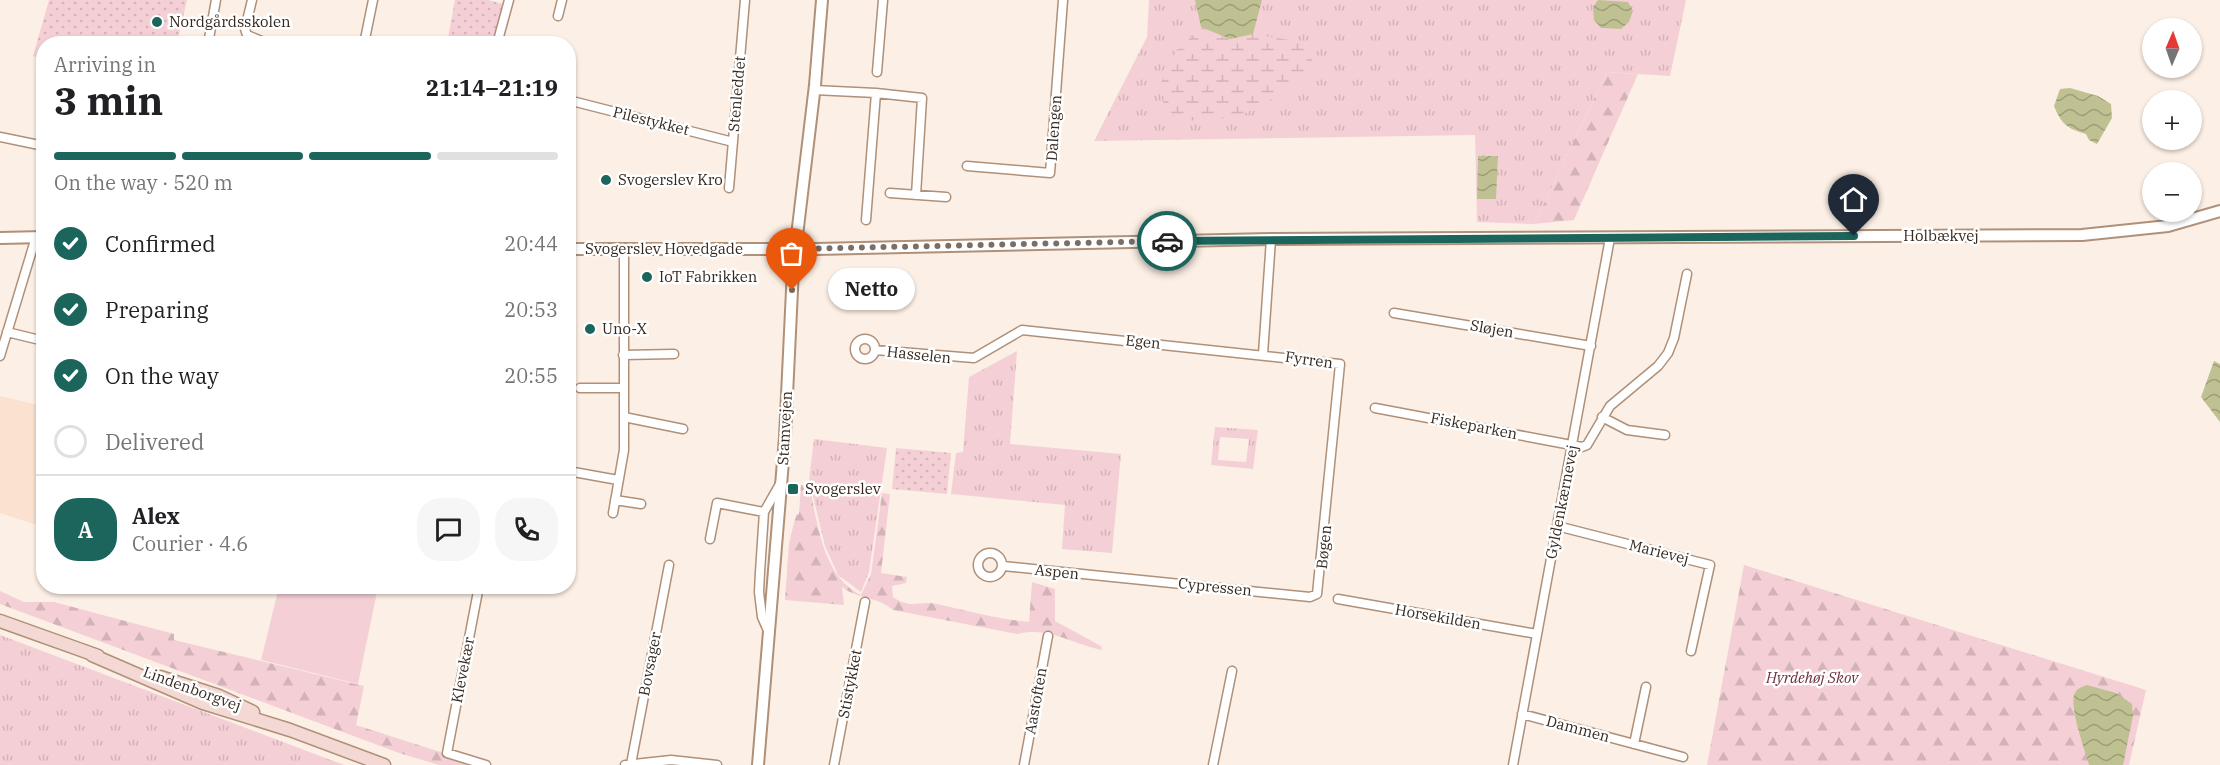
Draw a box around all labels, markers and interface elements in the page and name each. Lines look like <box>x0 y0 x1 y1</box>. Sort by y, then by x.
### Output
place label: Nordgårdsskolen <box>169 12 291 31</box>
marker: Nordgårdsskolen <box>150 15 164 29</box>
north arrow <box>2142 18 2202 78</box>
map controls <box>2142 18 2202 222</box>
text: Arriving in <box>54 51 156 78</box>
street label: Stenleddet <box>724 55 749 133</box>
text: 21:14–21:19 <box>426 73 558 102</box>
text: 3 min <box>54 75 163 126</box>
button: + <box>2142 90 2202 150</box>
street label: Dalengen <box>1042 94 1065 162</box>
street label: Pilestykket <box>611 102 691 139</box>
button: − <box>2142 162 2202 222</box>
text: On the way · 520 m <box>54 169 233 196</box>
place label: Svogerslev Kro <box>618 170 723 189</box>
marker: Svogerslev Kro <box>599 173 613 187</box>
pin <box>1828 174 1879 236</box>
icon: home <box>1837 183 1870 216</box>
courier <box>1137 211 1197 271</box>
icon: car <box>1151 225 1184 258</box>
street label: Holbækvej <box>1903 226 1979 245</box>
icon: check <box>54 227 87 260</box>
pin <box>766 228 817 290</box>
text: Confirmed <box>105 229 216 258</box>
text: 20:44 <box>504 230 558 257</box>
icon: bag <box>775 237 808 270</box>
street label: Svogerslev Hovedgade <box>585 239 743 258</box>
place label: IoT Fabrikken <box>659 267 758 286</box>
callout: Netto <box>828 269 915 311</box>
marker: IoT Fabrikken <box>640 270 654 284</box>
text: Netto <box>845 275 898 302</box>
icon: check <box>54 293 87 326</box>
text: Preparing <box>105 295 209 324</box>
text: 20:53 <box>504 296 558 323</box>
street label: Sløjen <box>1469 315 1516 342</box>
place label: Uno-X <box>602 319 647 338</box>
marker: Uno-X <box>583 322 597 336</box>
street label: Egen <box>1125 330 1162 353</box>
street label: Hasselen <box>886 342 953 367</box>
street label: Fyrren <box>1284 347 1335 372</box>
icon: check <box>54 359 87 392</box>
text: On the way <box>105 361 219 390</box>
text: 20:55 <box>504 362 558 389</box>
street label: Stamvejen <box>773 390 796 466</box>
street label: Fiskeparken <box>1429 408 1519 443</box>
text: Delivered <box>105 427 204 456</box>
street label: Gyldenkærnevej <box>1541 443 1582 561</box>
place label: Svogerslev <box>805 479 881 498</box>
marker: Svogerslev <box>786 482 800 496</box>
button: chat <box>417 498 480 561</box>
button: phone <box>495 498 558 561</box>
text: Alex <box>132 501 180 530</box>
text: A <box>78 515 93 544</box>
street label: Bøgen <box>1312 524 1335 570</box>
text: Courier · 4.6 <box>132 530 248 557</box>
street label: Marievej <box>1627 535 1691 568</box>
street label: Aspen <box>1034 560 1081 583</box>
street label: Cypressen <box>1177 573 1253 600</box>
street label: Horsekilden <box>1394 600 1483 633</box>
street label: Bovsager <box>634 630 665 697</box>
street label: Klevekær <box>447 635 478 705</box>
street label: Stistykket <box>834 648 866 720</box>
street label: Lindenborgvej <box>141 662 244 715</box>
street label: Aastoften <box>1020 666 1051 736</box>
park label: Hyrdehøj Skov <box>1765 668 1859 687</box>
street label: Dammen <box>1544 711 1612 746</box>

